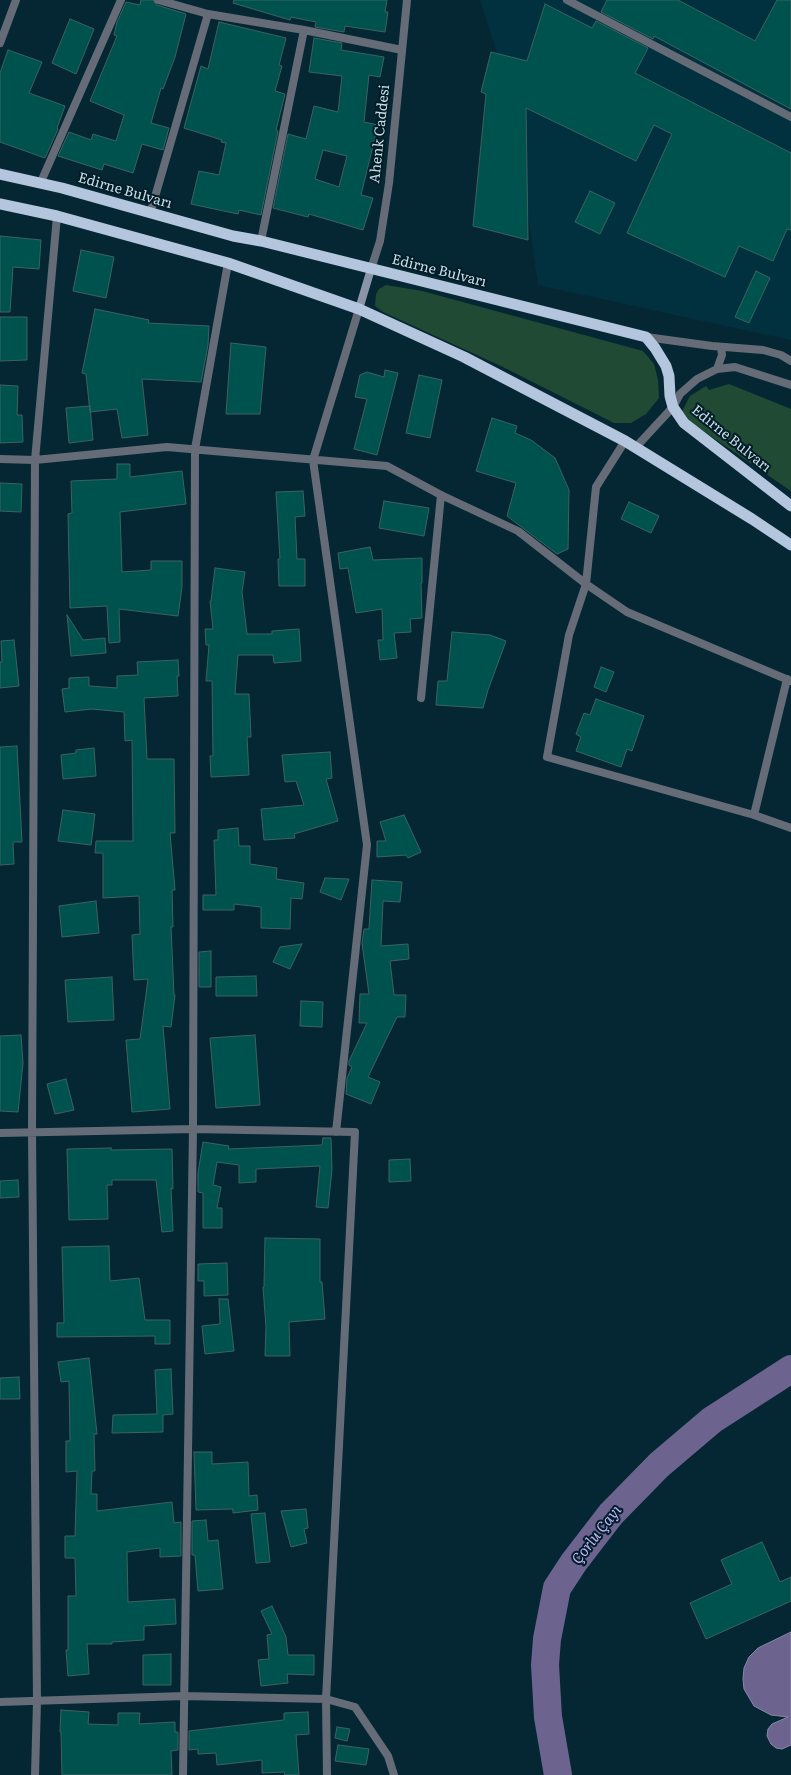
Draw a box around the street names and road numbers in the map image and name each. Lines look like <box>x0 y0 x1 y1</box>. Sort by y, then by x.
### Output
street label: Ahenk Caddesi <box>366 84 394 184</box>
street label: Edirne Bulvarı <box>76 170 174 212</box>
street label: Edirne Bulvarı <box>390 251 488 291</box>
street label: Edirne Bulvarı <box>688 402 774 476</box>

